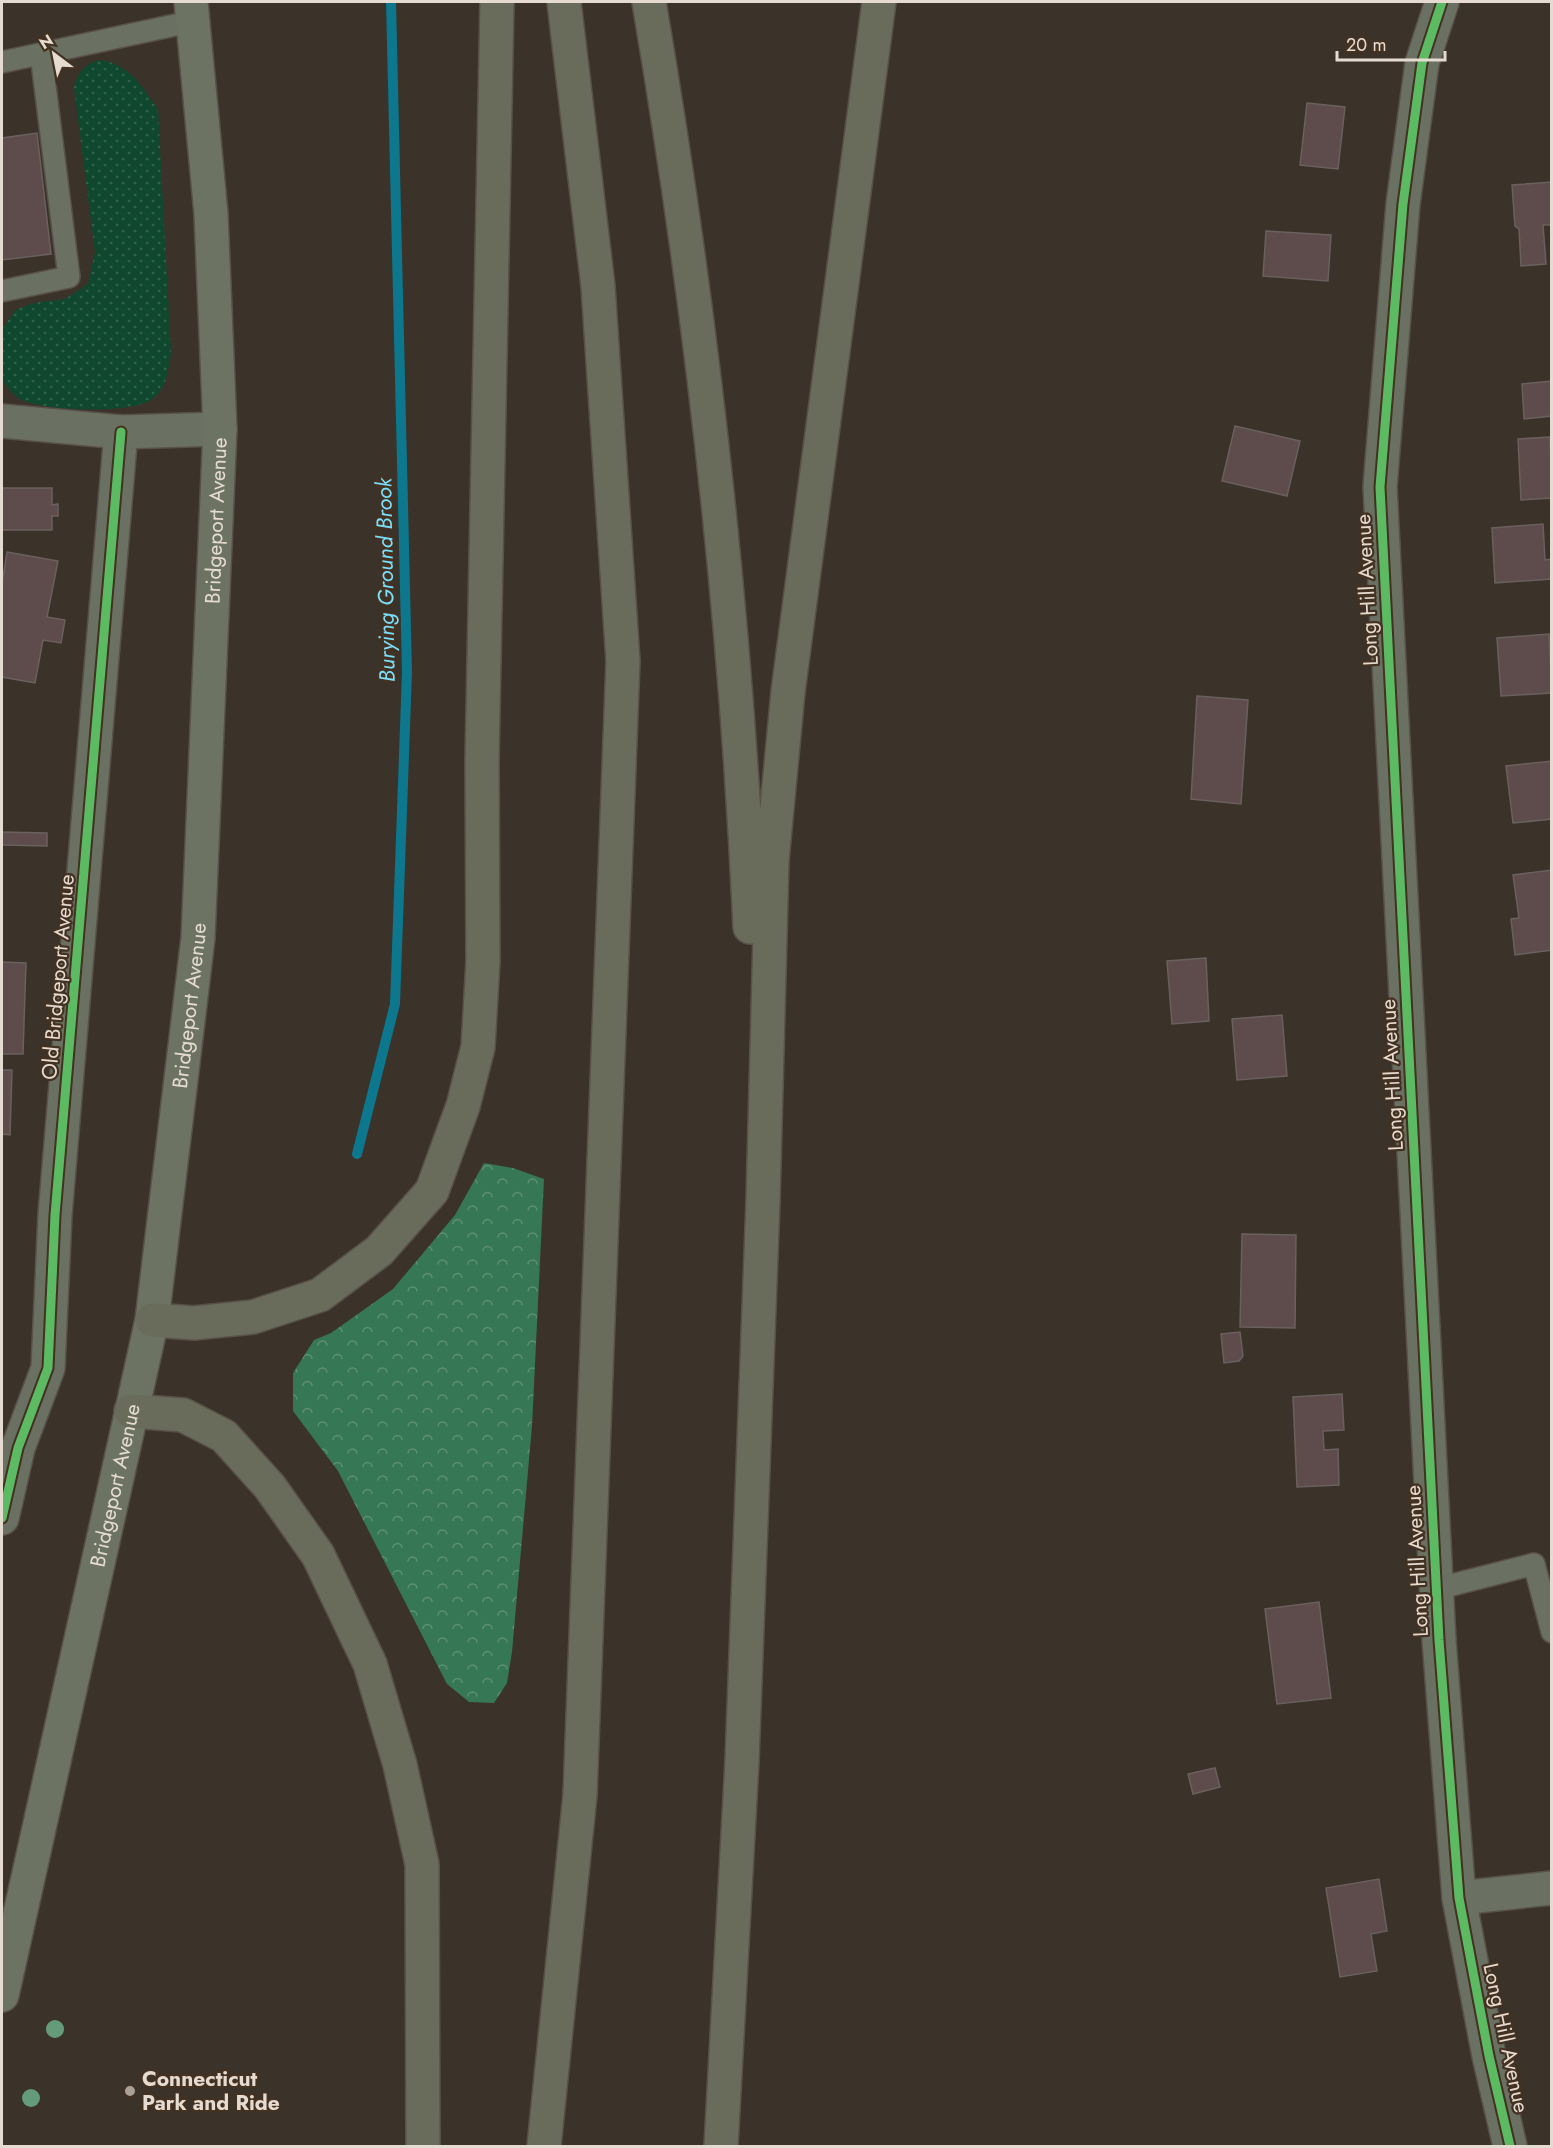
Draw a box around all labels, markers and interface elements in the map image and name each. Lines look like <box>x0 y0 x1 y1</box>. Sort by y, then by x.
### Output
north arrow <box>24 24 84 84</box>
scale bar <box>1337 24 1445 62</box>
text: N <box>35 29 58 55</box>
text: 20 m <box>1346 32 1386 58</box>
street label: Bridgeport Avenue <box>197 437 235 605</box>
water label: Burying Ground Brook <box>367 476 403 682</box>
street label: Long Hill Avenue <box>1348 513 1386 667</box>
street label: Old Bridgeport Avenue <box>34 873 82 1081</box>
street label: Bridgeport Avenue <box>165 922 214 1090</box>
street label: Long Hill Avenue <box>1373 998 1411 1152</box>
street label: Bridgeport Avenue <box>83 1401 148 1570</box>
street label: Long Hill Avenue <box>1398 1484 1436 1638</box>
street label: Long Hill Avenue <box>1476 1961 1537 2116</box>
place label: Connecticut Park and Ride <box>142 2064 280 2118</box>
marker: Connecticut Park and Ride <box>123 2084 137 2098</box>

